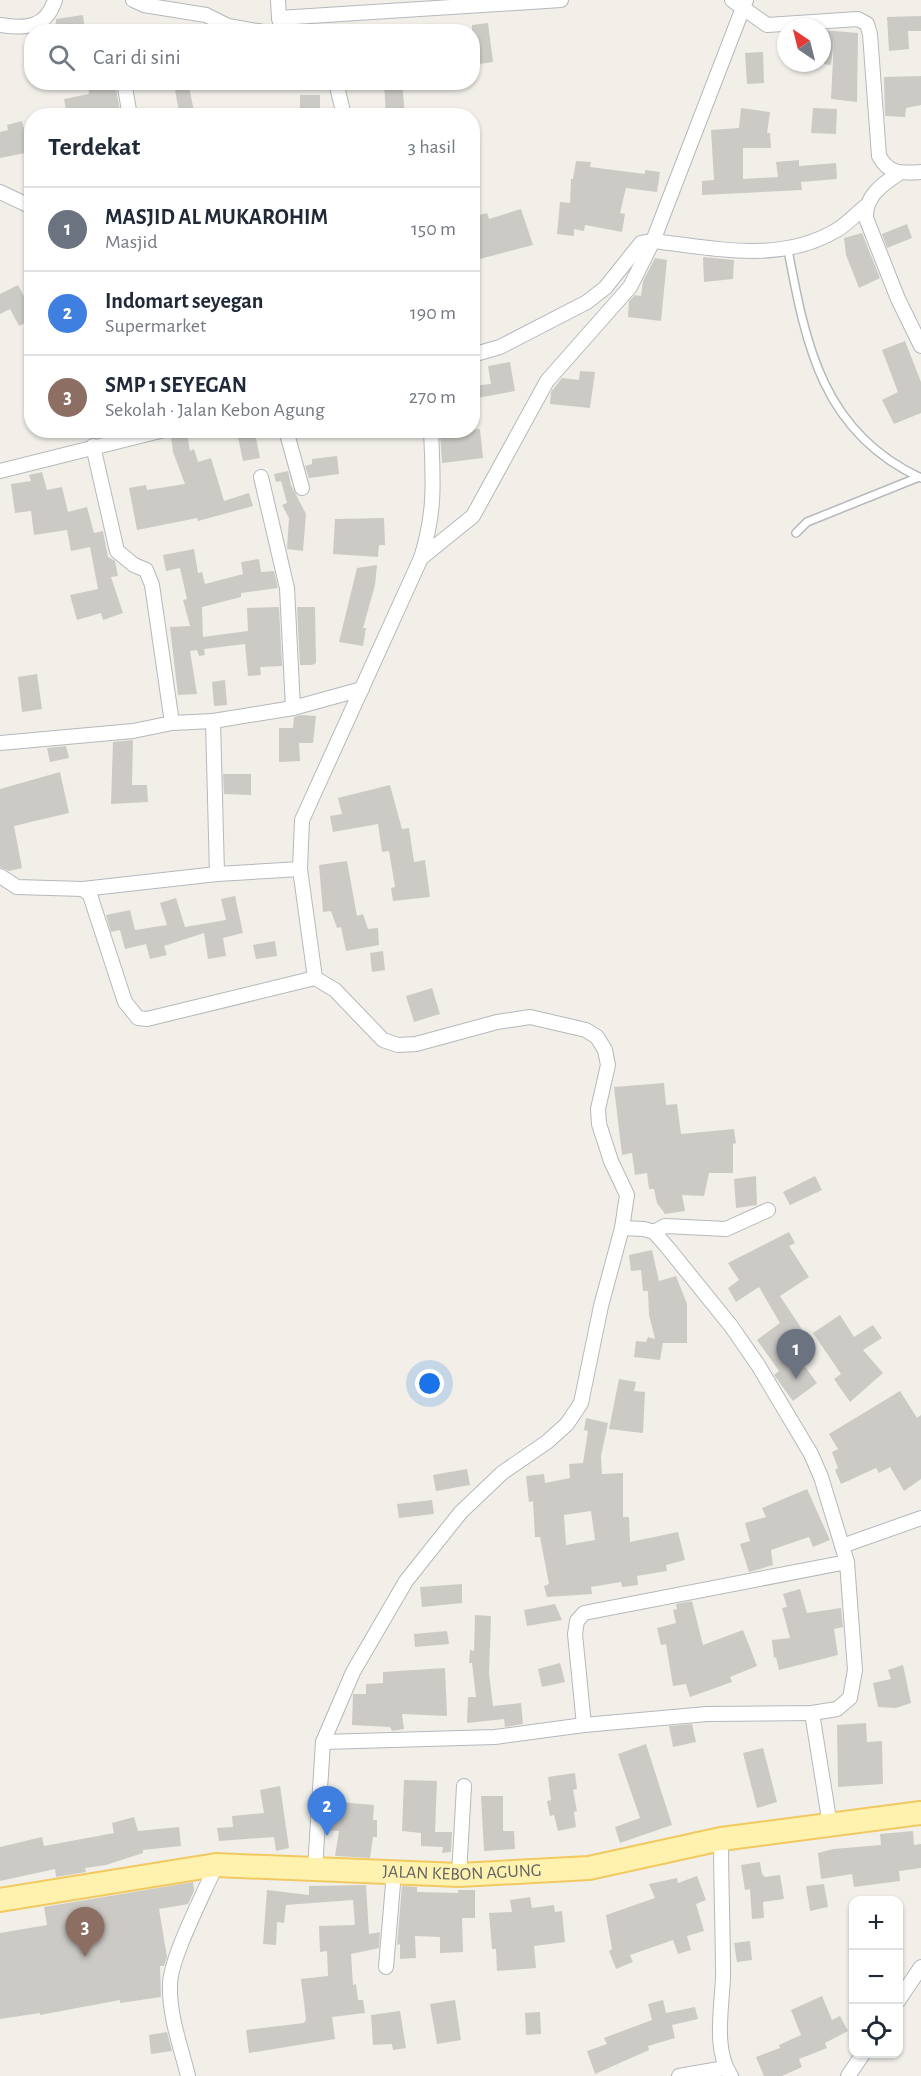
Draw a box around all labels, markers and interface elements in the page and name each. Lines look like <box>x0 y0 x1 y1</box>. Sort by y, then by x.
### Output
north arrow <box>777 18 831 72</box>
search box <box>24 24 480 90</box>
icon: search <box>45 41 78 74</box>
text: Cari di sini <box>93 46 181 68</box>
text: Terdekat <box>48 134 140 160</box>
text: 3 hasil <box>408 137 456 157</box>
text: MASJID AL MUKAROHIM <box>105 206 328 228</box>
text: 1 <box>64 219 71 239</box>
text: 150 m <box>411 219 456 239</box>
text: Masjid <box>105 232 158 252</box>
text: Indomart seyegan <box>105 290 263 312</box>
text: 2 <box>63 303 72 323</box>
text: 190 m <box>410 303 456 323</box>
text: Supermarket <box>105 316 206 336</box>
text: SMP 1 SEYEGAN <box>105 374 247 396</box>
text: 3 <box>63 387 72 407</box>
text: 270 m <box>409 387 456 407</box>
text: Sekolah · Jalan Kebon Agung <box>105 400 325 420</box>
pin: 1 <box>776 1330 816 1379</box>
your location <box>415 1369 444 1398</box>
pin: 2 <box>308 1786 346 1836</box>
street label: JALAN KEBON AGUNG <box>382 1862 542 1884</box>
map controls <box>849 1896 903 2058</box>
button: + <box>849 1896 903 1950</box>
pin: 3 <box>66 1908 104 1957</box>
button: − <box>849 1950 903 2004</box>
button: locate <box>849 2004 903 2058</box>

